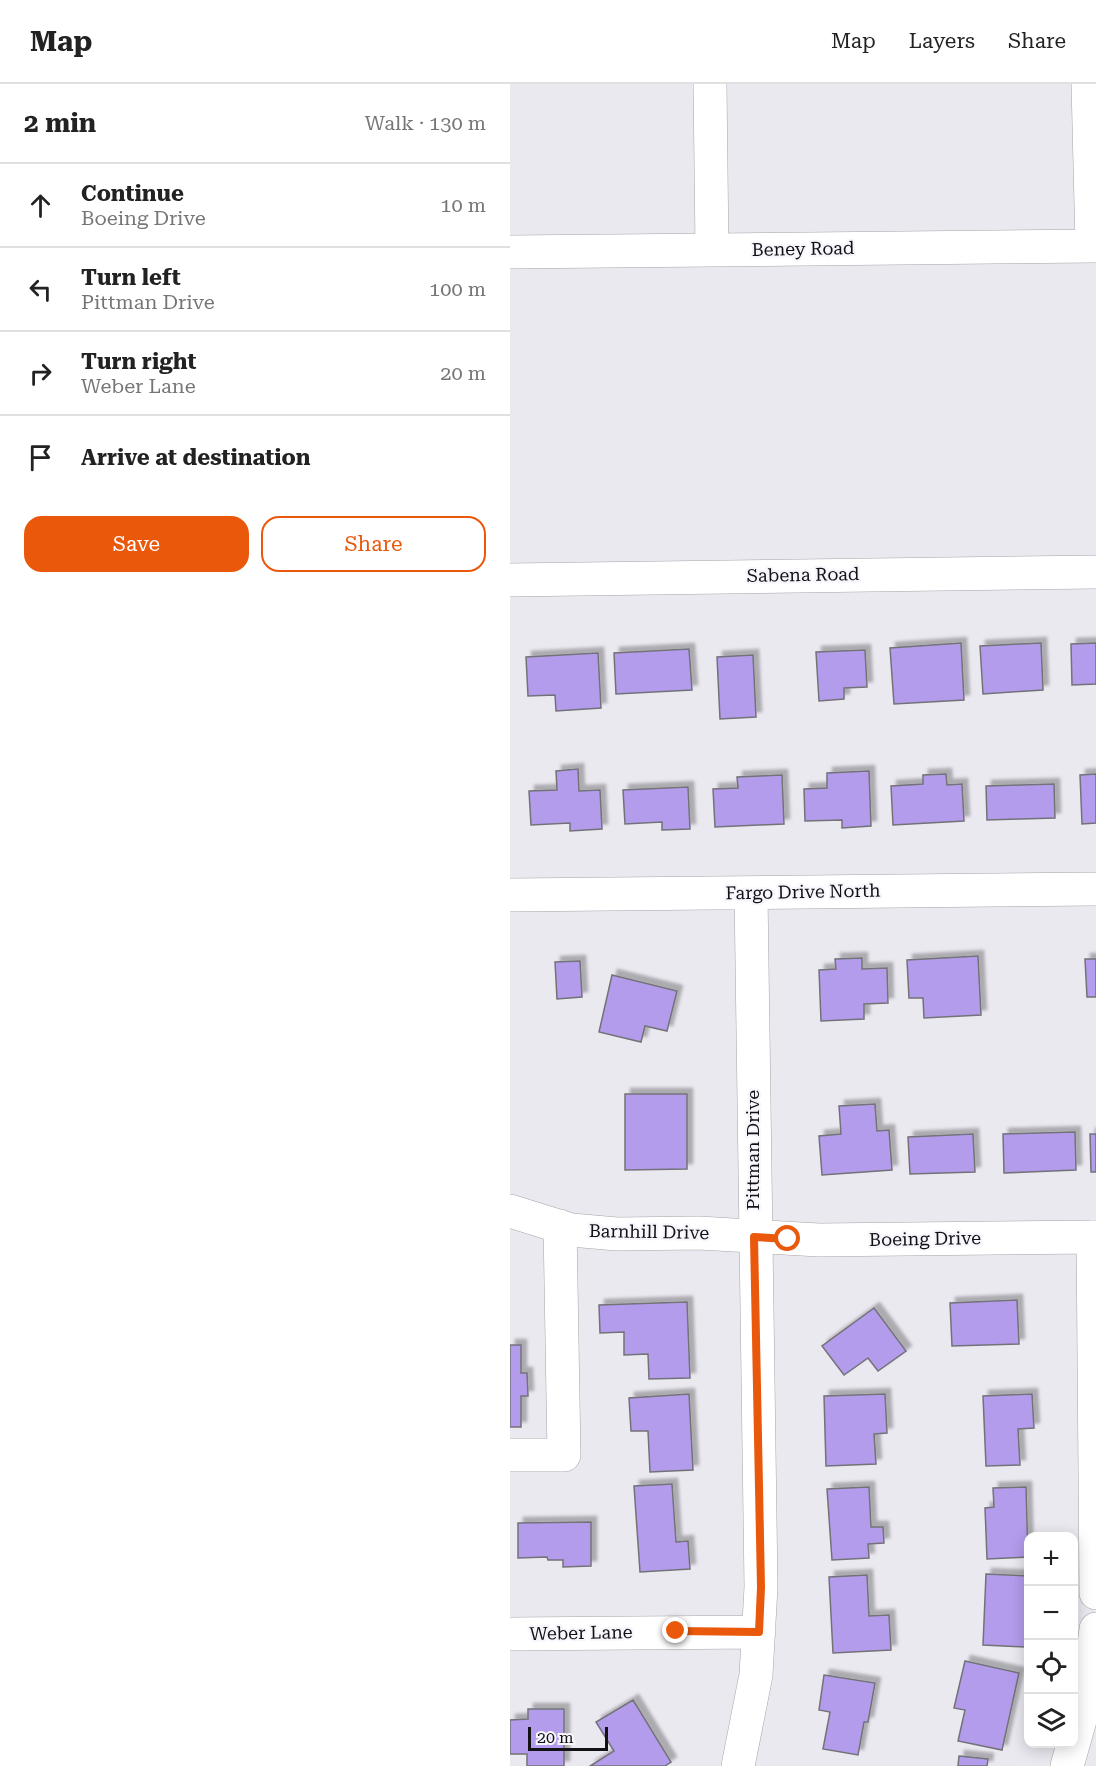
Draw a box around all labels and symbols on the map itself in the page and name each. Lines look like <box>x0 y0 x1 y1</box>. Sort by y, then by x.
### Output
street label: Beney Road <box>751 237 855 260</box>
street label: Sabena Road <box>746 563 860 586</box>
street label: Fargo Drive North <box>725 880 881 903</box>
street label: Pittman Drive <box>742 1090 763 1210</box>
street label: Barnhill Drive <box>589 1220 710 1243</box>
route start <box>774 1225 800 1251</box>
street label: Boeing Drive <box>869 1227 981 1250</box>
route end <box>662 1617 688 1643</box>
street label: Weber Lane <box>529 1621 633 1644</box>
scale bar <box>528 1724 608 1752</box>

